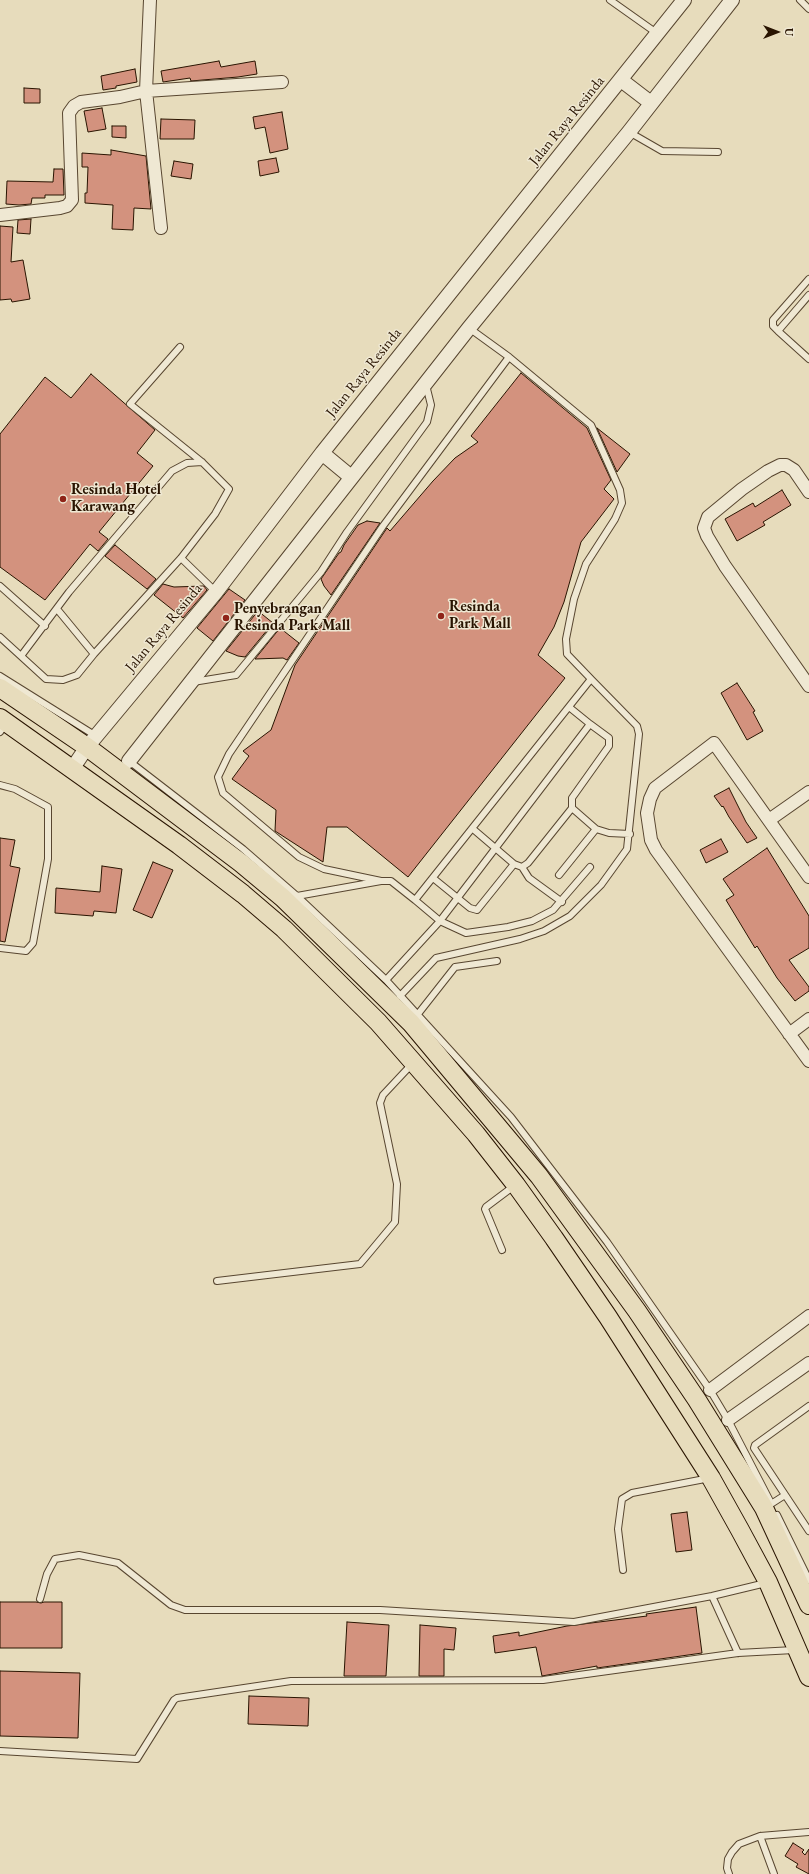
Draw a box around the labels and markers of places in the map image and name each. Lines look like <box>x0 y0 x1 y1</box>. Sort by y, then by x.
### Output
place label: Resinda Hotel Karawang <box>71 481 161 516</box>
marker: Resinda Hotel Karawang <box>58 494 68 504</box>
place label: Resinda Park Mall <box>449 598 511 633</box>
place label: Penyebrangan Resinda Park Mall <box>234 600 350 635</box>
marker: Resinda Park Mall <box>436 611 446 621</box>
marker: Penyebrangan Resinda Park Mall <box>221 613 231 623</box>

